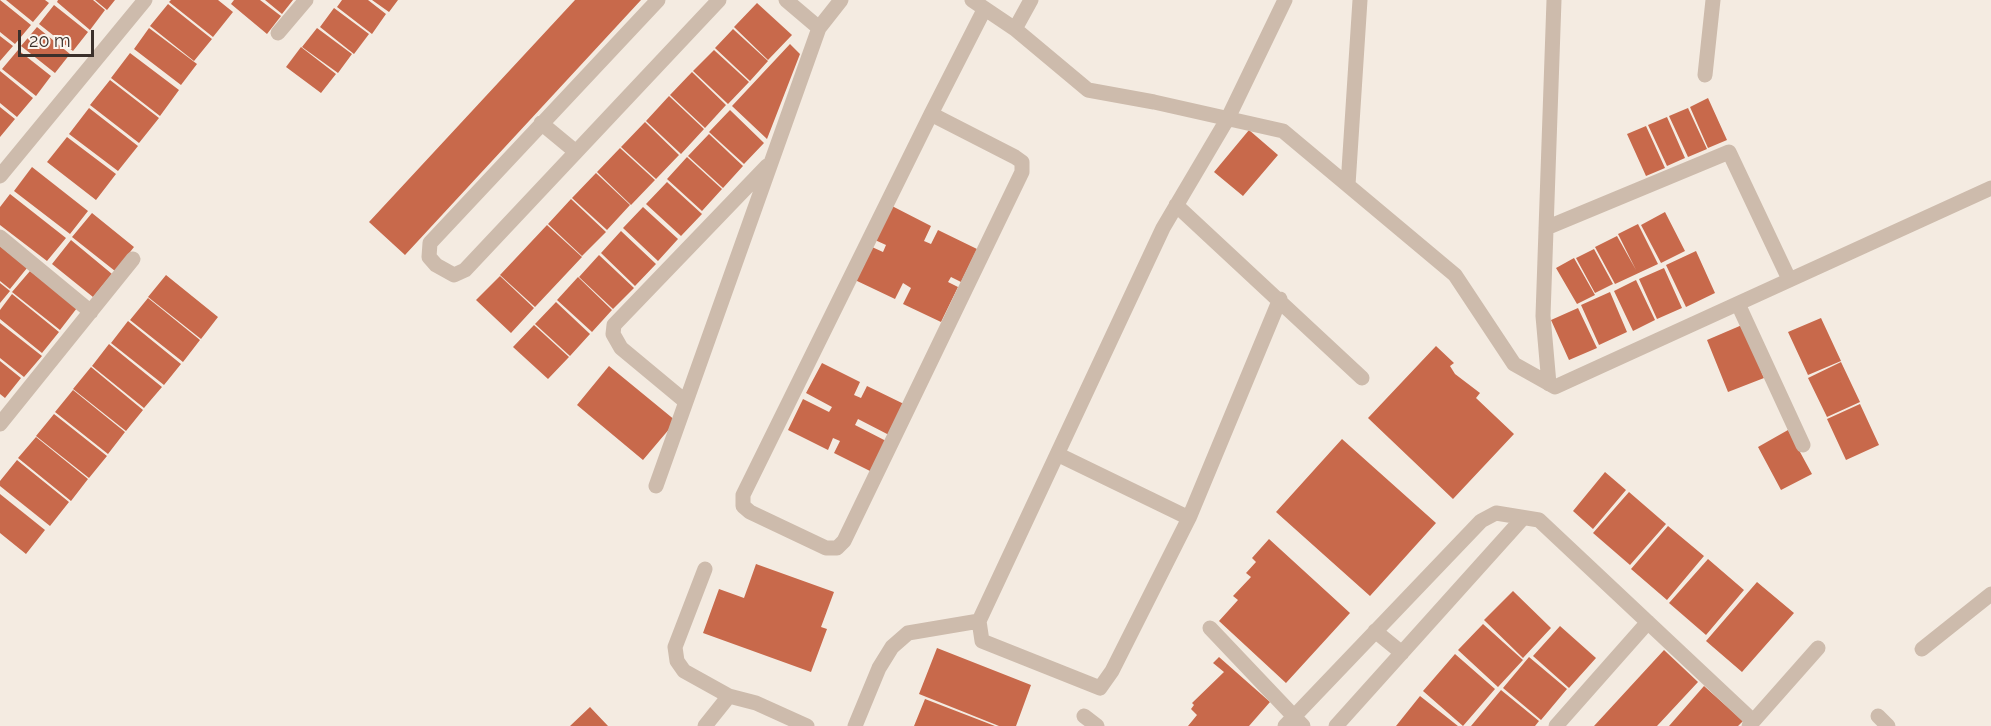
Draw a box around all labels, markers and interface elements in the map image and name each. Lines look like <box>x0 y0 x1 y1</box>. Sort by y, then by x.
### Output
scale bar <box>21 18 98 56</box>
text: 20 m <box>29 30 71 51</box>

